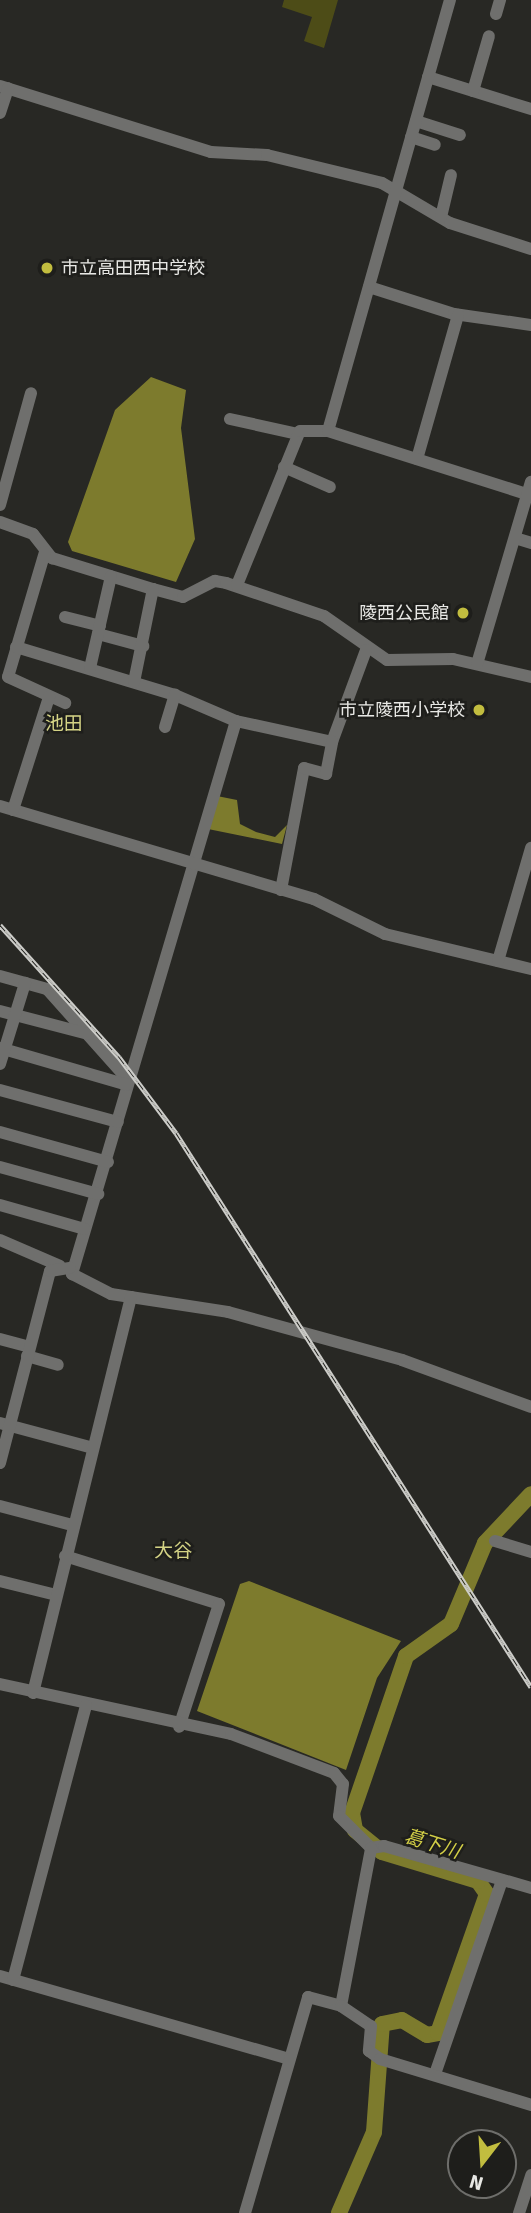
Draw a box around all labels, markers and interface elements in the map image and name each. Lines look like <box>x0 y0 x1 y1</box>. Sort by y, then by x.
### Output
place label: 市立高田西中学校 <box>61 257 205 279</box>
marker: 市立高田西中学校 <box>39 260 55 276</box>
place label: 陵西公民館 <box>359 602 449 624</box>
marker: 陵西公民館 <box>455 605 471 621</box>
place label: 市立陵西小学校 <box>339 699 465 721</box>
marker: 市立陵西小学校 <box>471 702 487 718</box>
district label: 池田 <box>45 714 83 736</box>
district label: 大谷 <box>154 1541 192 1563</box>
water label: 葛下川 <box>401 1826 463 1864</box>
north arrow <box>447 2129 517 2199</box>
text: N <box>467 2169 486 2196</box>

